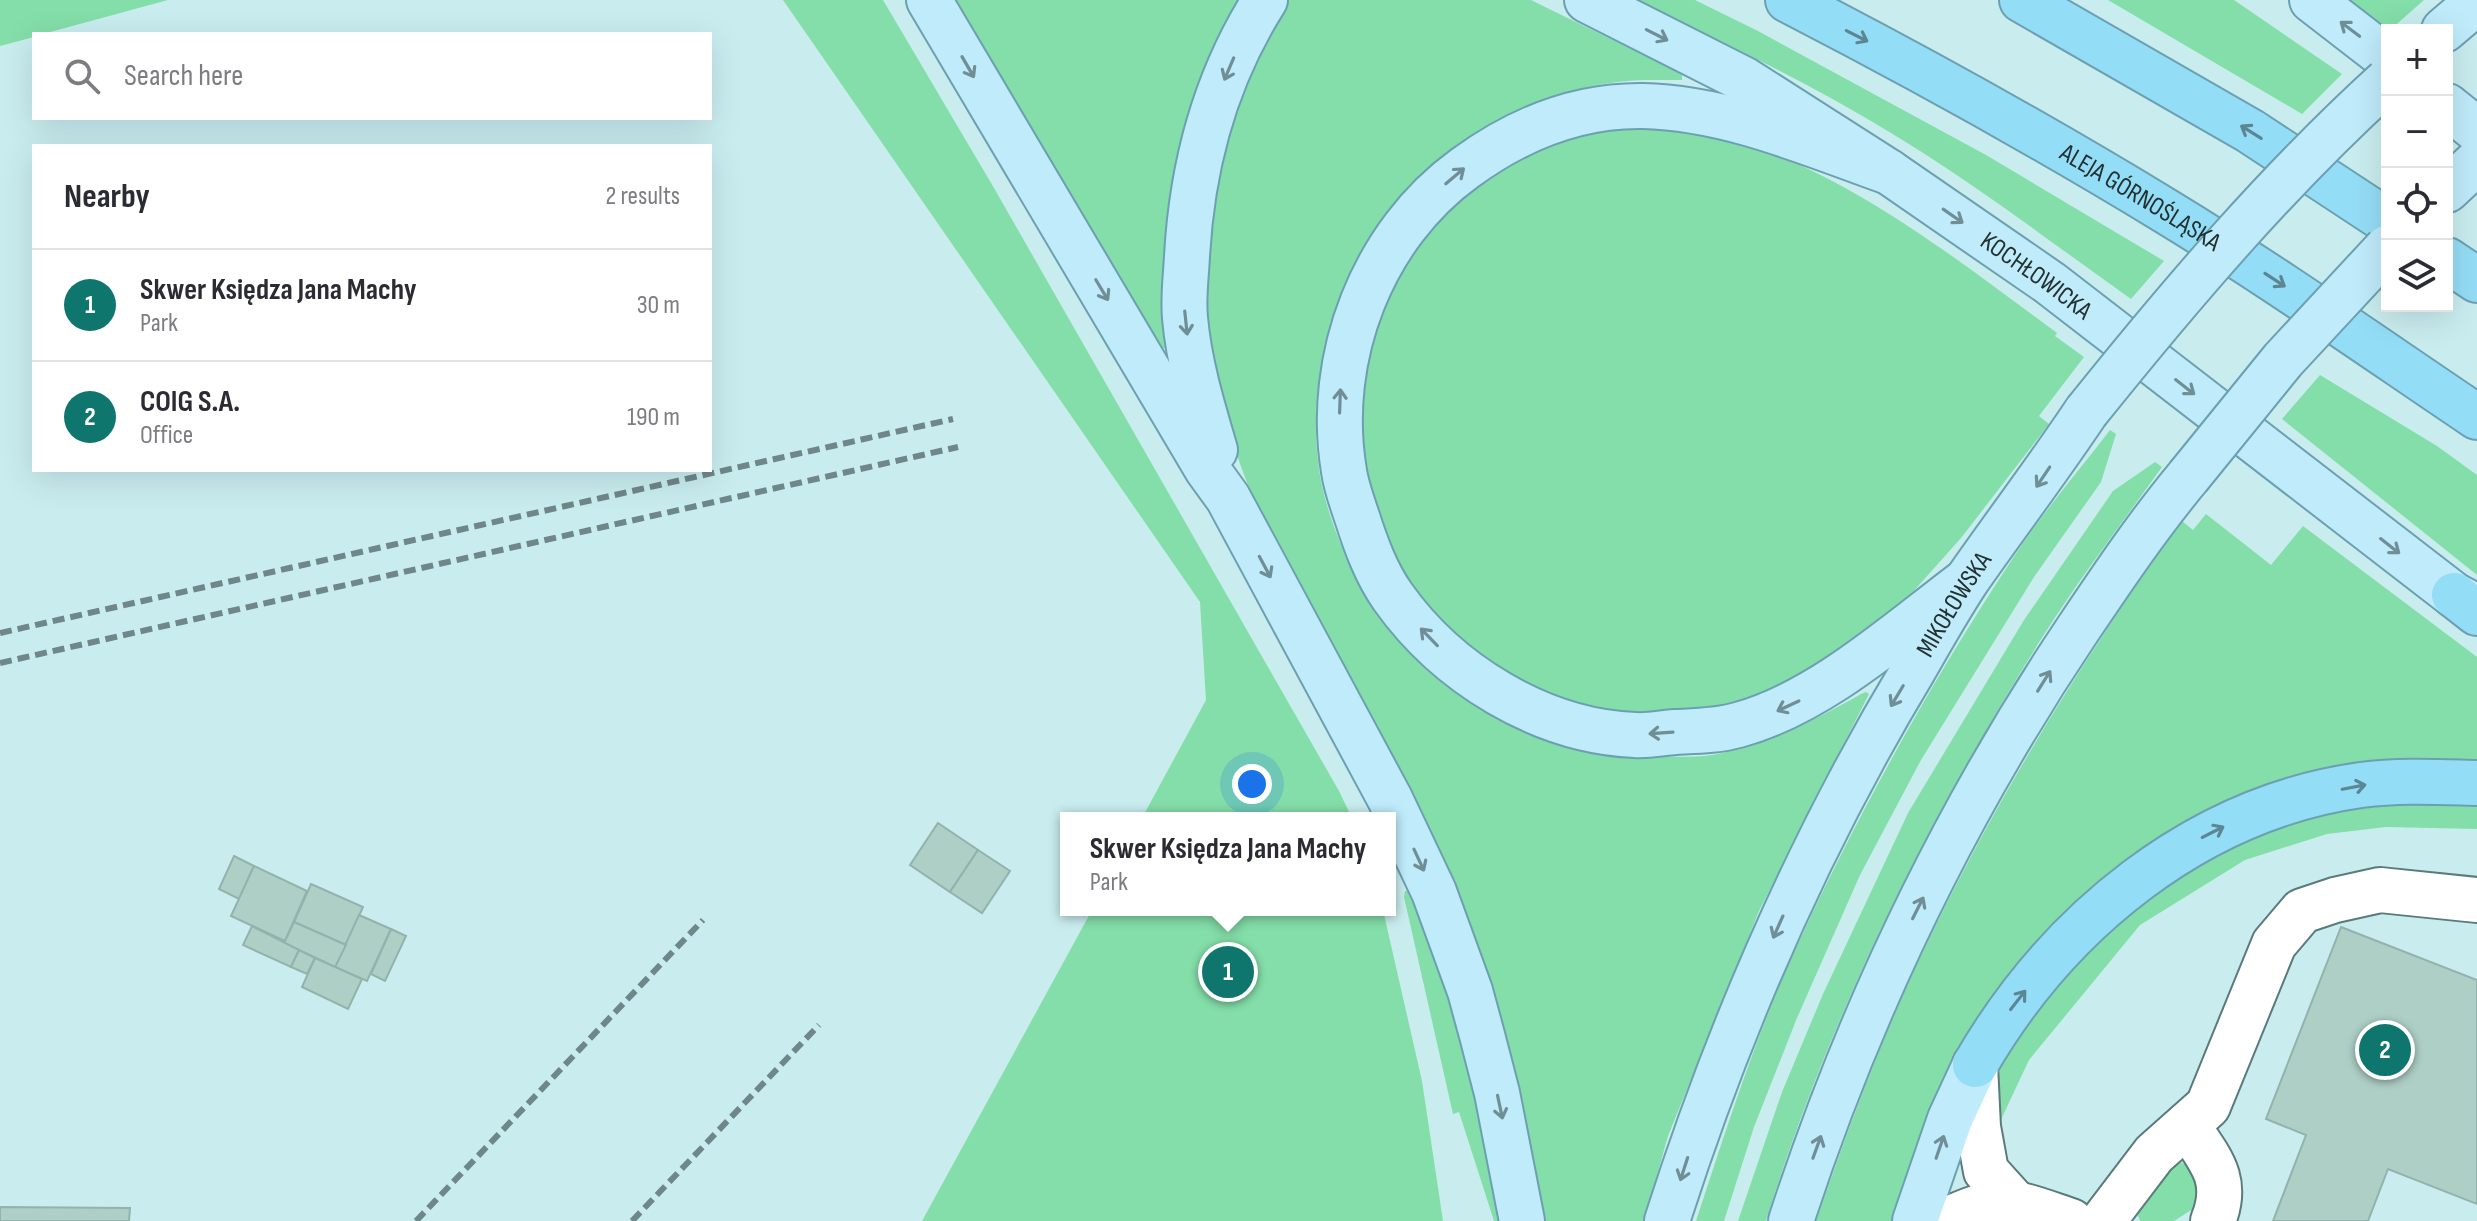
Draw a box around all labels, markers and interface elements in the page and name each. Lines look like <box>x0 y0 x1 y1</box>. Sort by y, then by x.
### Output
one-way arrow <box>2339 20 2361 37</box>
map controls <box>2381 24 2453 312</box>
button: + <box>2381 24 2453 96</box>
one-way arrow <box>1645 28 1669 43</box>
one-way arrow <box>1845 28 1869 44</box>
search box <box>32 32 712 120</box>
icon: search <box>60 54 104 98</box>
one-way arrow <box>960 55 976 78</box>
one-way arrow <box>1221 56 1235 81</box>
text: Search here <box>124 58 243 94</box>
button: − <box>2381 96 2453 168</box>
one-way arrow <box>2240 124 2263 140</box>
street label: ALEJA GÓRNOŚLĄSKA <box>2053 137 2227 259</box>
one-way arrow <box>1444 167 1464 185</box>
button: locate <box>2381 168 2453 240</box>
text: Nearby <box>64 176 150 217</box>
text: 2 results <box>606 181 680 212</box>
one-way arrow <box>1941 208 1963 224</box>
street label: KOCHŁOWICKA <box>1974 226 2098 327</box>
button: layers <box>2381 240 2453 312</box>
text: Skwer Księdza Jana Machy <box>140 272 416 308</box>
one-way arrow <box>2263 272 2285 289</box>
one-way arrow <box>1094 278 1110 301</box>
text: 1 <box>85 290 95 321</box>
text: 30 m <box>637 290 680 321</box>
text: Park <box>140 308 178 339</box>
one-way arrow <box>1179 309 1194 336</box>
one-way arrow <box>2173 378 2195 395</box>
text: COIG S.A. <box>140 384 240 420</box>
one-way arrow <box>1333 388 1348 415</box>
text: 2 <box>84 402 96 433</box>
text: 190 m <box>627 402 680 433</box>
text: Office <box>140 420 193 451</box>
one-way arrow <box>2035 465 2051 488</box>
one-way arrow <box>2379 538 2400 555</box>
street label: MIKOŁOWSKA <box>1910 546 1999 663</box>
one-way arrow <box>1258 555 1274 578</box>
one-way arrow <box>1419 627 1438 647</box>
one-way arrow <box>2037 670 2053 693</box>
one-way arrow <box>1889 684 1905 707</box>
one-way arrow <box>1777 700 1801 715</box>
one-way arrow <box>1648 726 1675 741</box>
your location <box>1232 764 1272 804</box>
one-way arrow <box>2340 779 2366 794</box>
popup <box>1060 812 1396 916</box>
one-way arrow <box>2201 824 2225 840</box>
text: Skwer Księdza Jana Machy <box>1090 831 1366 867</box>
one-way arrow <box>1412 848 1427 872</box>
text: Park <box>1090 867 1128 898</box>
one-way arrow <box>1911 897 1926 920</box>
one-way arrow <box>1769 914 1784 939</box>
pin: 1 <box>1202 942 1254 1002</box>
one-way arrow <box>2010 990 2027 1012</box>
pin: 2 <box>2359 1020 2411 1080</box>
one-way arrow <box>1493 1094 1508 1119</box>
one-way arrow <box>1934 1135 1949 1160</box>
one-way arrow <box>1811 1136 1825 1160</box>
one-way arrow <box>1676 1156 1691 1182</box>

